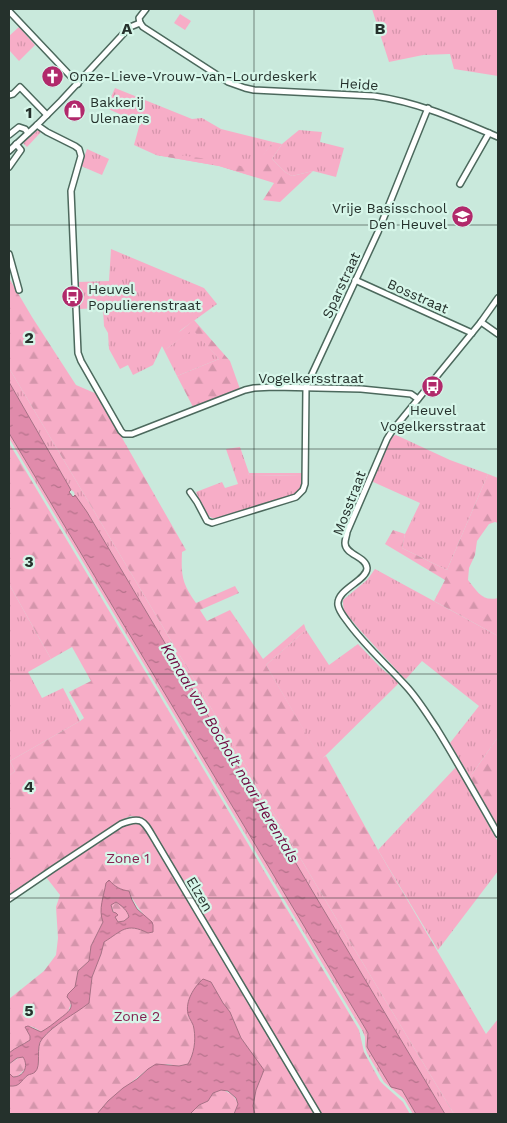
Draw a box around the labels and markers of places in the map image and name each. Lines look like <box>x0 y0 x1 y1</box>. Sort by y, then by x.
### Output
church icon: Onze-Lieve-Vrouw-van-Lourdeskerk <box>41 64 65 88</box>
place label: Onze-Lieve-Vrouw-van-Lourdeskerk <box>69 68 317 84</box>
place label: Bakkerij Ulenaers <box>90 94 150 126</box>
shop icon: Bakkerij Ulenaers <box>62 98 86 122</box>
place label: Vrije Basisschool Den Heuvel <box>332 200 448 232</box>
school or university icon: Vrije Basisschool Den Heuvel <box>451 204 475 228</box>
place label: Heuvel Populierenstraat <box>88 281 201 313</box>
bus stop icon: Heuvel Populierenstraat <box>60 285 84 309</box>
bus stop icon: Heuvel Vogelkersstraat <box>421 375 445 399</box>
place label: Heuvel Vogelkersstraat <box>380 402 486 434</box>

